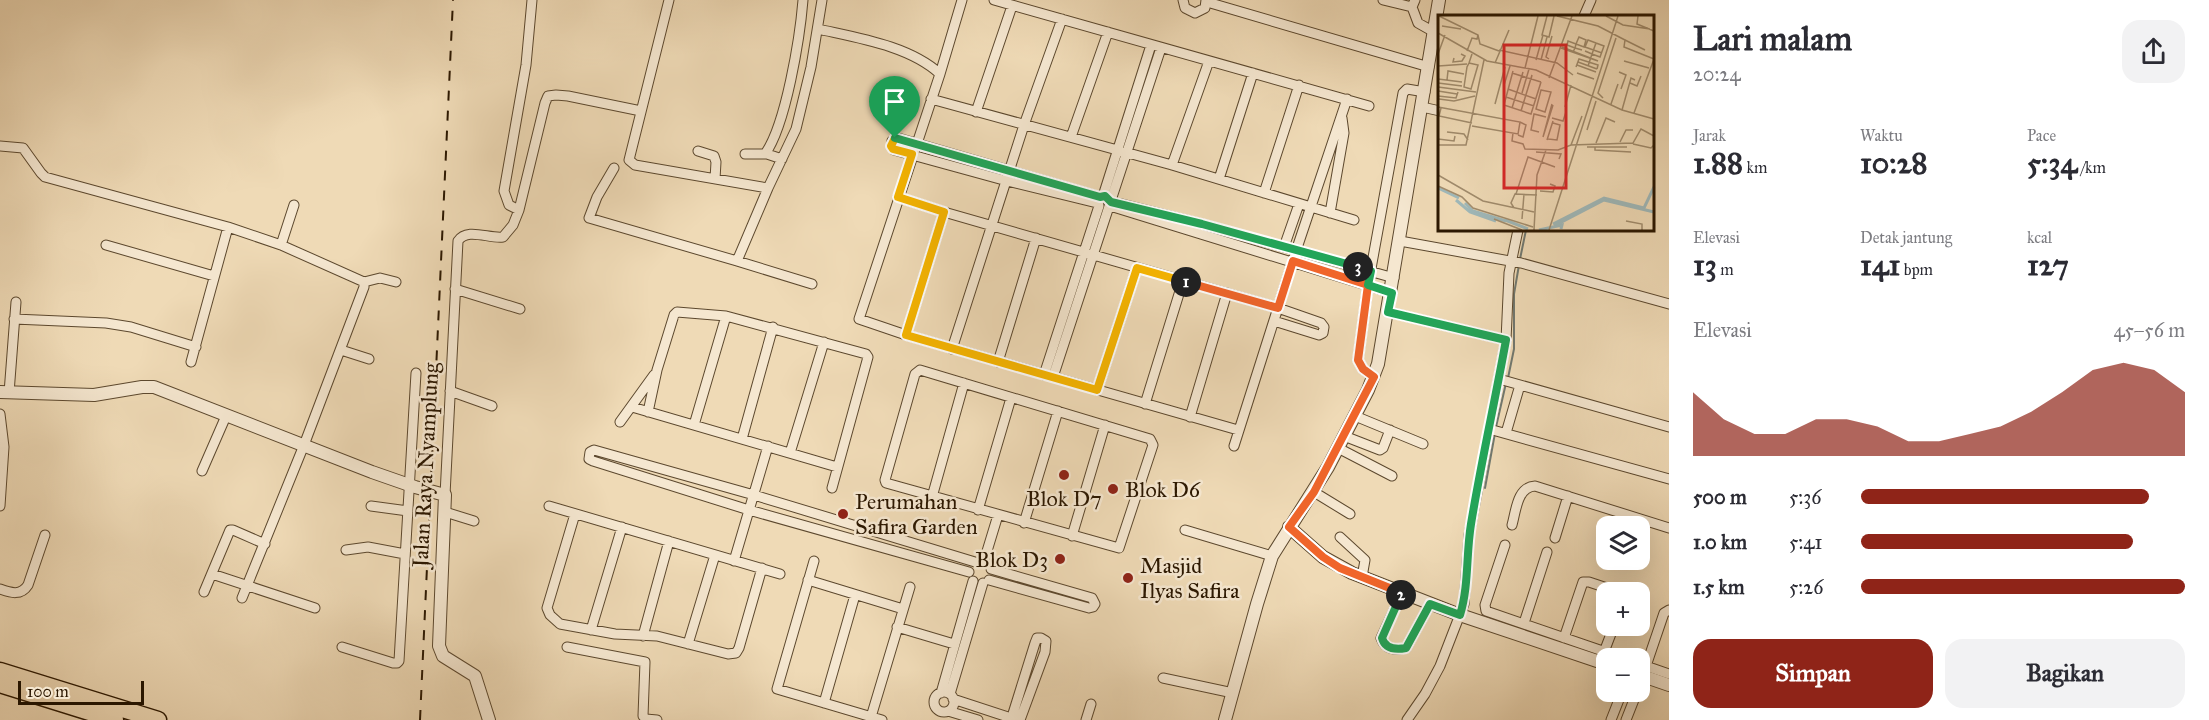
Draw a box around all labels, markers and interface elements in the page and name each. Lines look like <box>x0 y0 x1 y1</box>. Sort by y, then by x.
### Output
inset map <box>1438 15 1654 231</box>
text: Lari malam <box>1693 19 1852 59</box>
button: share <box>2122 20 2185 83</box>
text: 20:24 <box>1693 62 1741 86</box>
pin <box>869 76 920 138</box>
icon: arrive <box>878 85 911 118</box>
text: Jarak <box>1693 126 1726 145</box>
text: Waktu <box>1860 126 1903 145</box>
text: Pace <box>2027 126 2056 145</box>
text: 1.88 <box>1693 145 1743 181</box>
text: 10:28 <box>1860 145 1928 181</box>
text: 5:34 <box>2027 145 2077 181</box>
text: km <box>1743 158 1767 177</box>
text: /km <box>2077 158 2106 177</box>
text: Elevasi <box>1693 228 1740 247</box>
text: Detak jantung <box>1860 228 1952 247</box>
text: kcal <box>2027 228 2052 247</box>
text: 13 <box>1693 247 1717 283</box>
text: 141 <box>1860 247 1900 283</box>
text: 127 <box>2027 247 2069 283</box>
pin: 3 <box>1343 252 1373 282</box>
text: 3 <box>1355 257 1361 276</box>
text: m <box>1717 260 1734 279</box>
text: bpm <box>1900 260 1933 279</box>
pin: 1 <box>1171 267 1201 297</box>
text: 1 <box>1183 272 1189 291</box>
text: Elevasi <box>1693 318 1752 342</box>
text: 45–56 m <box>2113 318 2185 342</box>
street label: Jalan Raya Nyamplung <box>407 361 444 570</box>
marker: Blok D7 <box>1057 468 1071 482</box>
place label: Blok D6 <box>1125 476 1201 503</box>
marker: Blok D6 <box>1106 482 1120 496</box>
place label: Blok D7 <box>1026 485 1102 512</box>
text: 500 m <box>1693 485 1747 509</box>
text: 5:36 <box>1789 485 1822 509</box>
place label: Perumahan Safira Garden <box>855 488 978 540</box>
marker: Perumahan Safira Garden <box>836 507 850 521</box>
map controls <box>1596 516 1650 702</box>
button: layers <box>1596 516 1650 570</box>
text: 1.0 km <box>1693 530 1747 554</box>
text: 5:41 <box>1789 530 1822 554</box>
place label: Blok D3 <box>975 546 1048 573</box>
marker: Blok D3 <box>1053 552 1067 566</box>
place label: Masjid Ilyas Safira <box>1140 552 1240 604</box>
marker: Masjid Ilyas Safira <box>1121 571 1135 585</box>
text: 1.5 km <box>1693 575 1744 599</box>
text: 5:26 <box>1789 575 1823 599</box>
pin: 2 <box>1386 580 1416 610</box>
button: + <box>1596 582 1650 636</box>
text: 2 <box>1397 585 1405 604</box>
button: Simpan <box>1693 639 1933 708</box>
button: Bagikan <box>1945 639 2185 708</box>
button: − <box>1596 648 1650 702</box>
scale bar <box>18 678 144 706</box>
text: 100 m <box>27 682 69 701</box>

